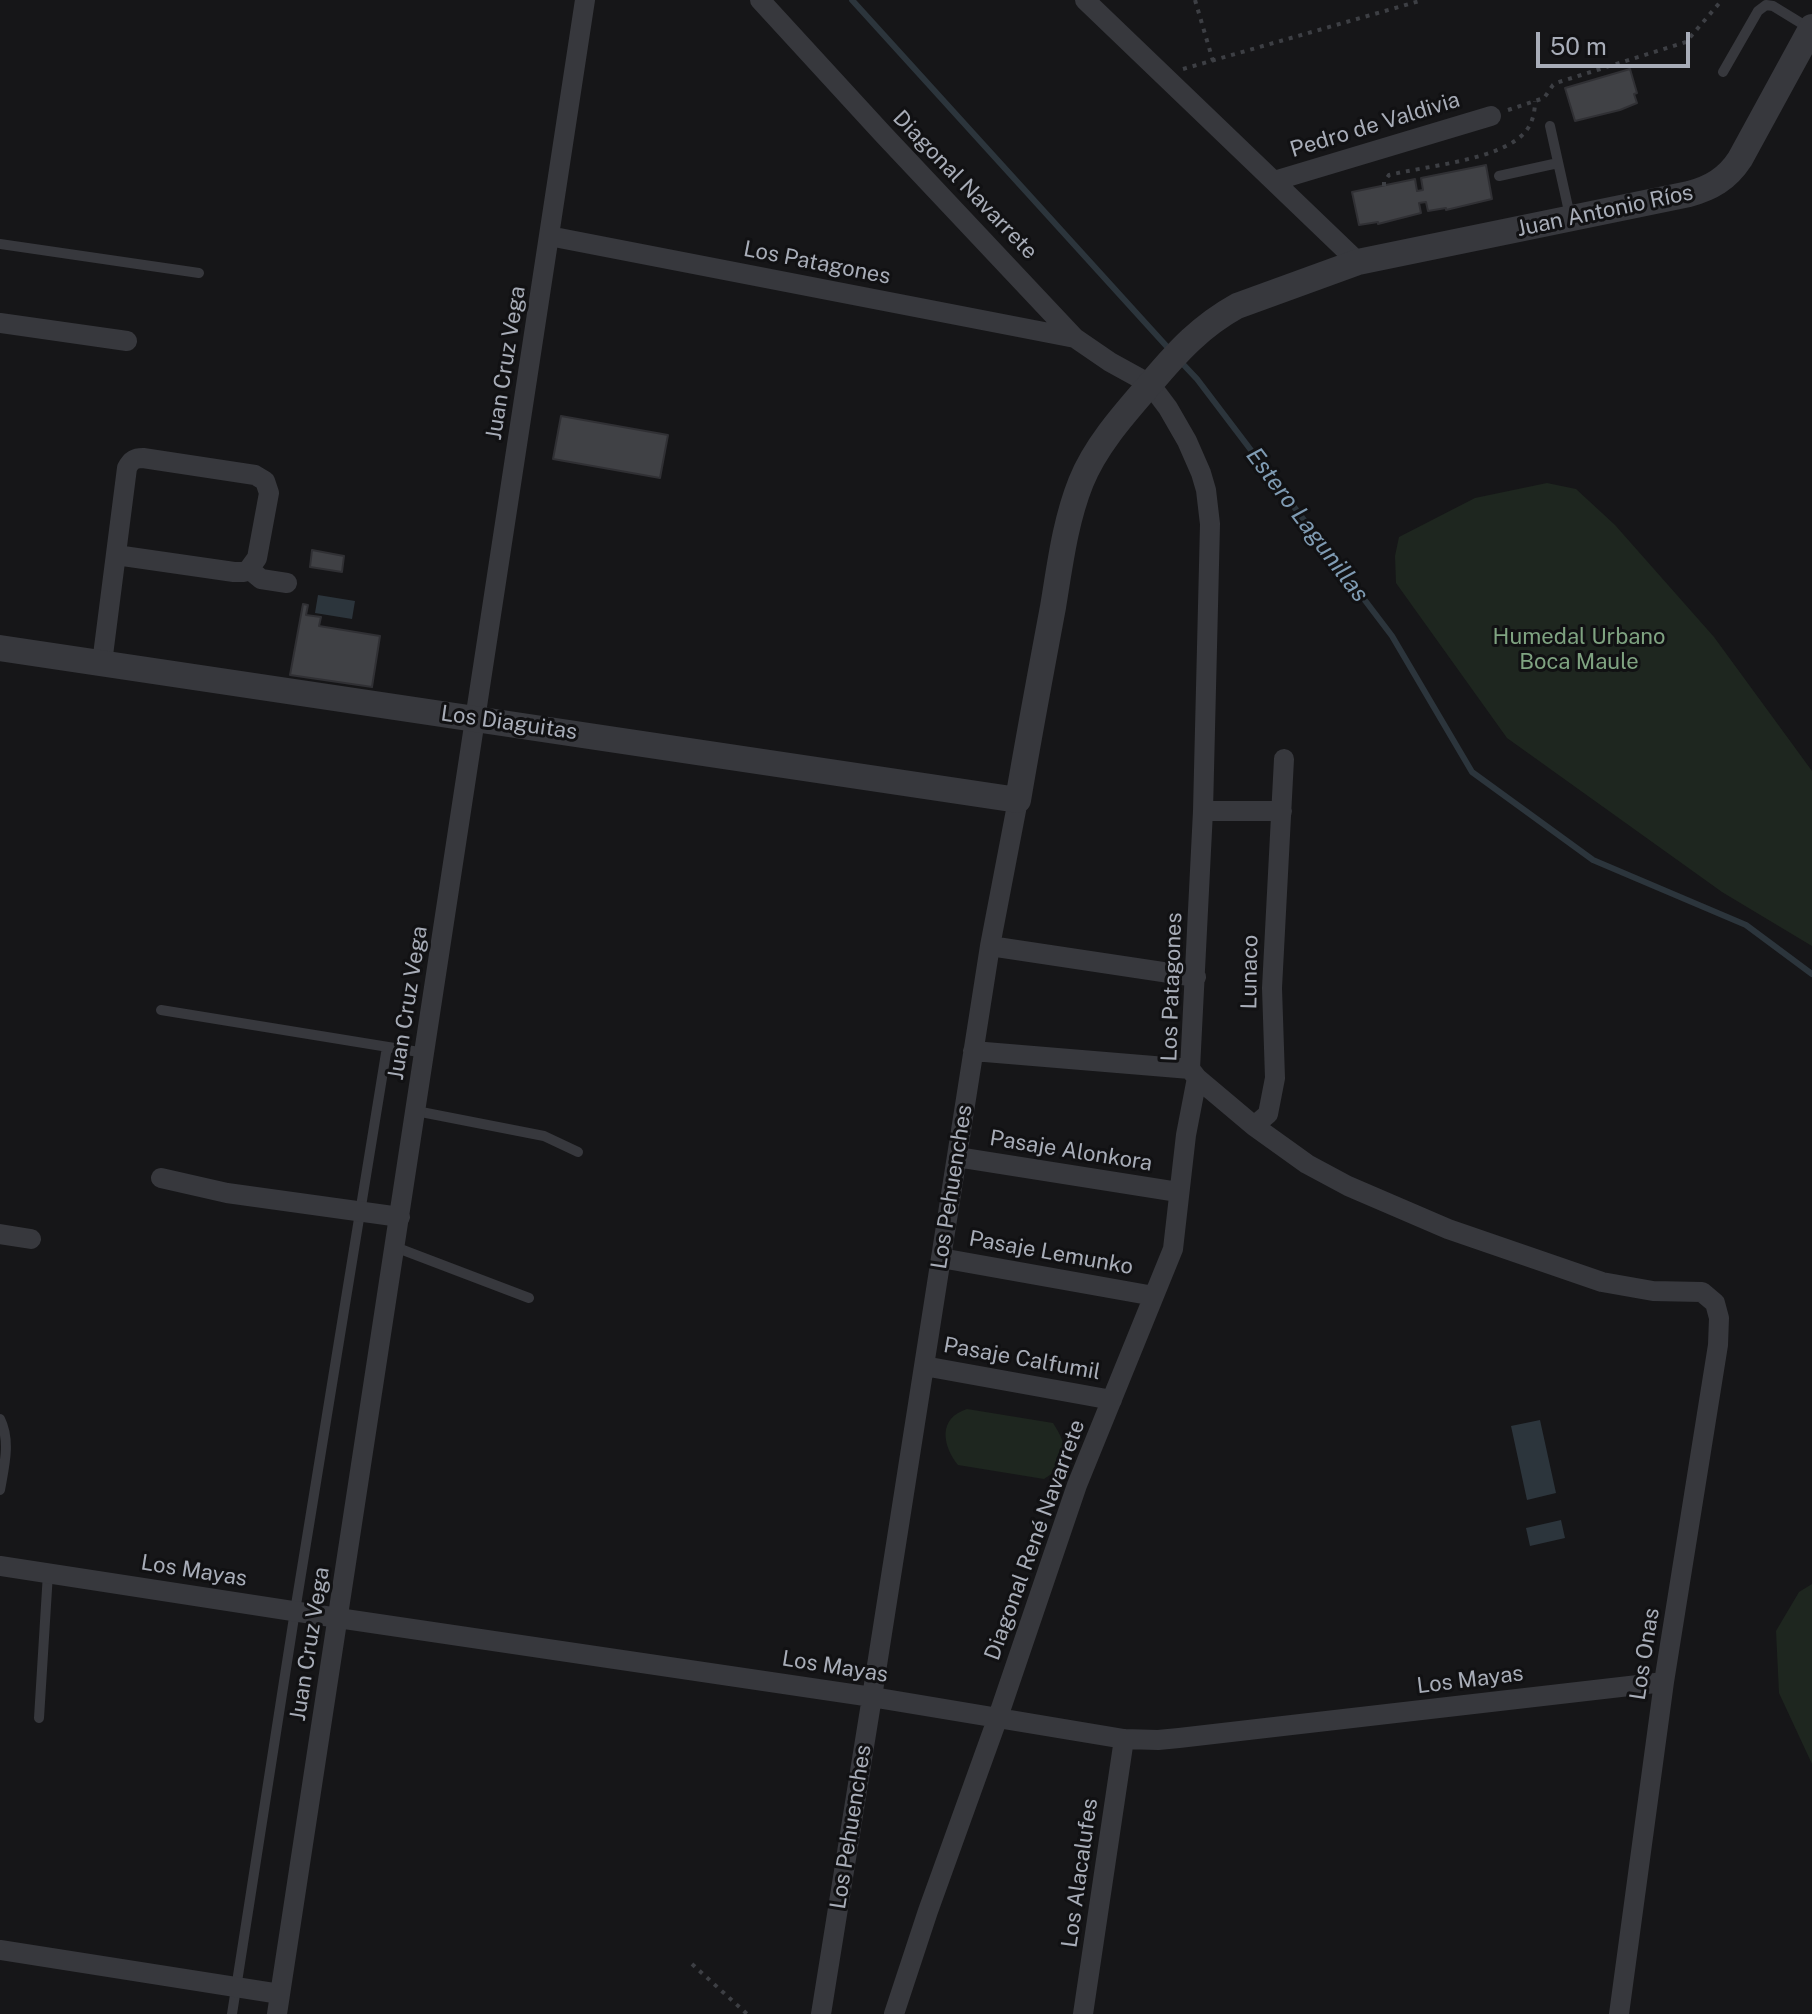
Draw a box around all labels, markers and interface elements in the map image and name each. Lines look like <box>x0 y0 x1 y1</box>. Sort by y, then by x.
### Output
scale bar <box>1540 16 1694 66</box>
text: 50 m <box>1550 32 1607 60</box>
street label: Pedro de Valdivia <box>1287 87 1463 163</box>
street label: Diagonal Navarrete <box>887 105 1043 265</box>
street label: Juan Antonio Ríos <box>1514 179 1696 243</box>
street label: Los Patagones <box>741 236 893 290</box>
street label: Juan Cruz Vega <box>481 284 531 442</box>
water label: Estero Lagunillas <box>1240 442 1374 608</box>
park label: Humedal Urbano Boca Maule <box>1493 624 1665 676</box>
street label: Los Diaguitas <box>439 700 579 746</box>
street label: Los Patagones <box>1156 912 1188 1062</box>
street label: Juan Cruz Vega <box>383 924 433 1082</box>
street label: Lunaco <box>1236 934 1264 1010</box>
street label: Los Pehuenches <box>926 1103 978 1271</box>
street label: Pasaje Alonkora <box>988 1125 1154 1177</box>
street label: Pasaje Lemunko <box>967 1226 1135 1280</box>
street label: Pasaje Calfumil <box>941 1332 1103 1386</box>
street label: Diagonal René Navarrete <box>979 1416 1091 1664</box>
street label: Los Mayas <box>139 1550 249 1592</box>
street label: Juan Cruz Vega <box>285 1565 335 1723</box>
street label: Los Onas <box>1625 1606 1665 1702</box>
street label: Los Mayas <box>780 1646 890 1688</box>
street label: Los Mayas <box>1415 1660 1525 1700</box>
street label: Los Pehuenches <box>825 1743 877 1911</box>
street label: Los Alacalufes <box>1056 1797 1104 1949</box>

